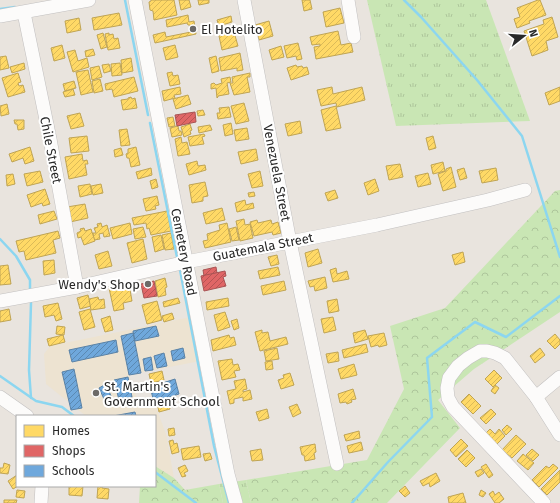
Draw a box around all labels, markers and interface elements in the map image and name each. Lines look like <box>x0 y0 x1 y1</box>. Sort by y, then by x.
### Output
north arrow <box>504 16 544 56</box>
place label: El Hotelito <box>201 22 263 37</box>
marker: El Hotelito <box>188 24 198 34</box>
text: N <box>526 28 540 39</box>
street label: Chile Street <box>37 115 65 185</box>
street label: Venezuela Street <box>260 123 294 223</box>
street label: Cemetery Road <box>168 207 200 297</box>
street label: Guatemala Street <box>211 230 315 264</box>
place label: Wendy's Shop <box>58 277 140 292</box>
marker: Wendy's Shop <box>143 279 153 289</box>
place label: St. Martin's Government School <box>104 379 220 409</box>
marker: St. Martin's Government School <box>91 388 101 398</box>
legend <box>16 415 156 487</box>
text: Homes <box>52 424 90 438</box>
text: Shops <box>52 444 86 458</box>
text: Schools <box>52 464 95 478</box>

